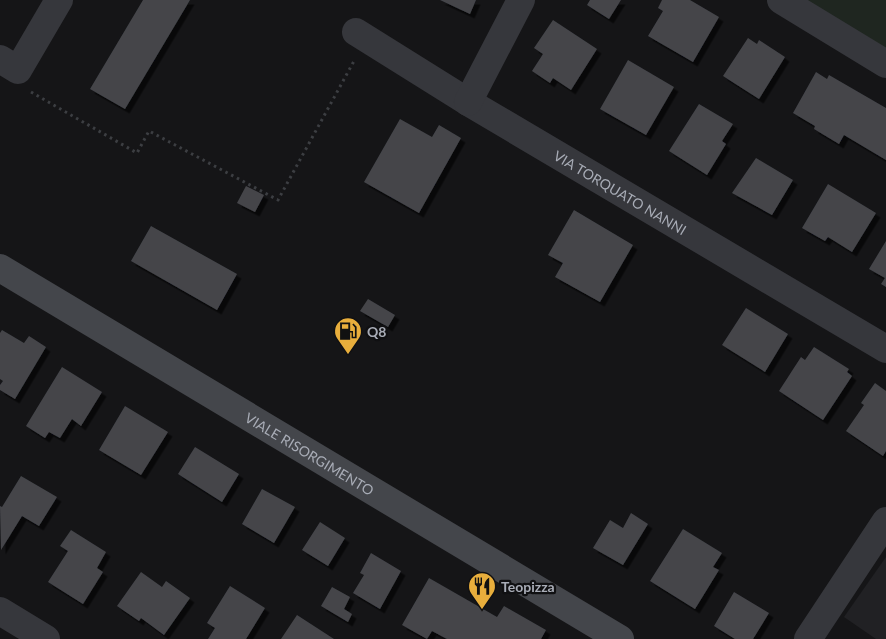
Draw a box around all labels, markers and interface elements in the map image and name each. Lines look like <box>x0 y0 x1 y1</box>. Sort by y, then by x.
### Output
street label: VIA TORQUATO NANNI <box>551 146 690 238</box>
fuel station icon: Q8 <box>333 316 363 355</box>
place label: Q8 <box>367 323 386 340</box>
street label: VIALE RISORGIMENTO <box>242 408 377 498</box>
restaurant icon: Teopizza <box>467 571 497 610</box>
place label: Teopizza <box>501 578 555 595</box>

